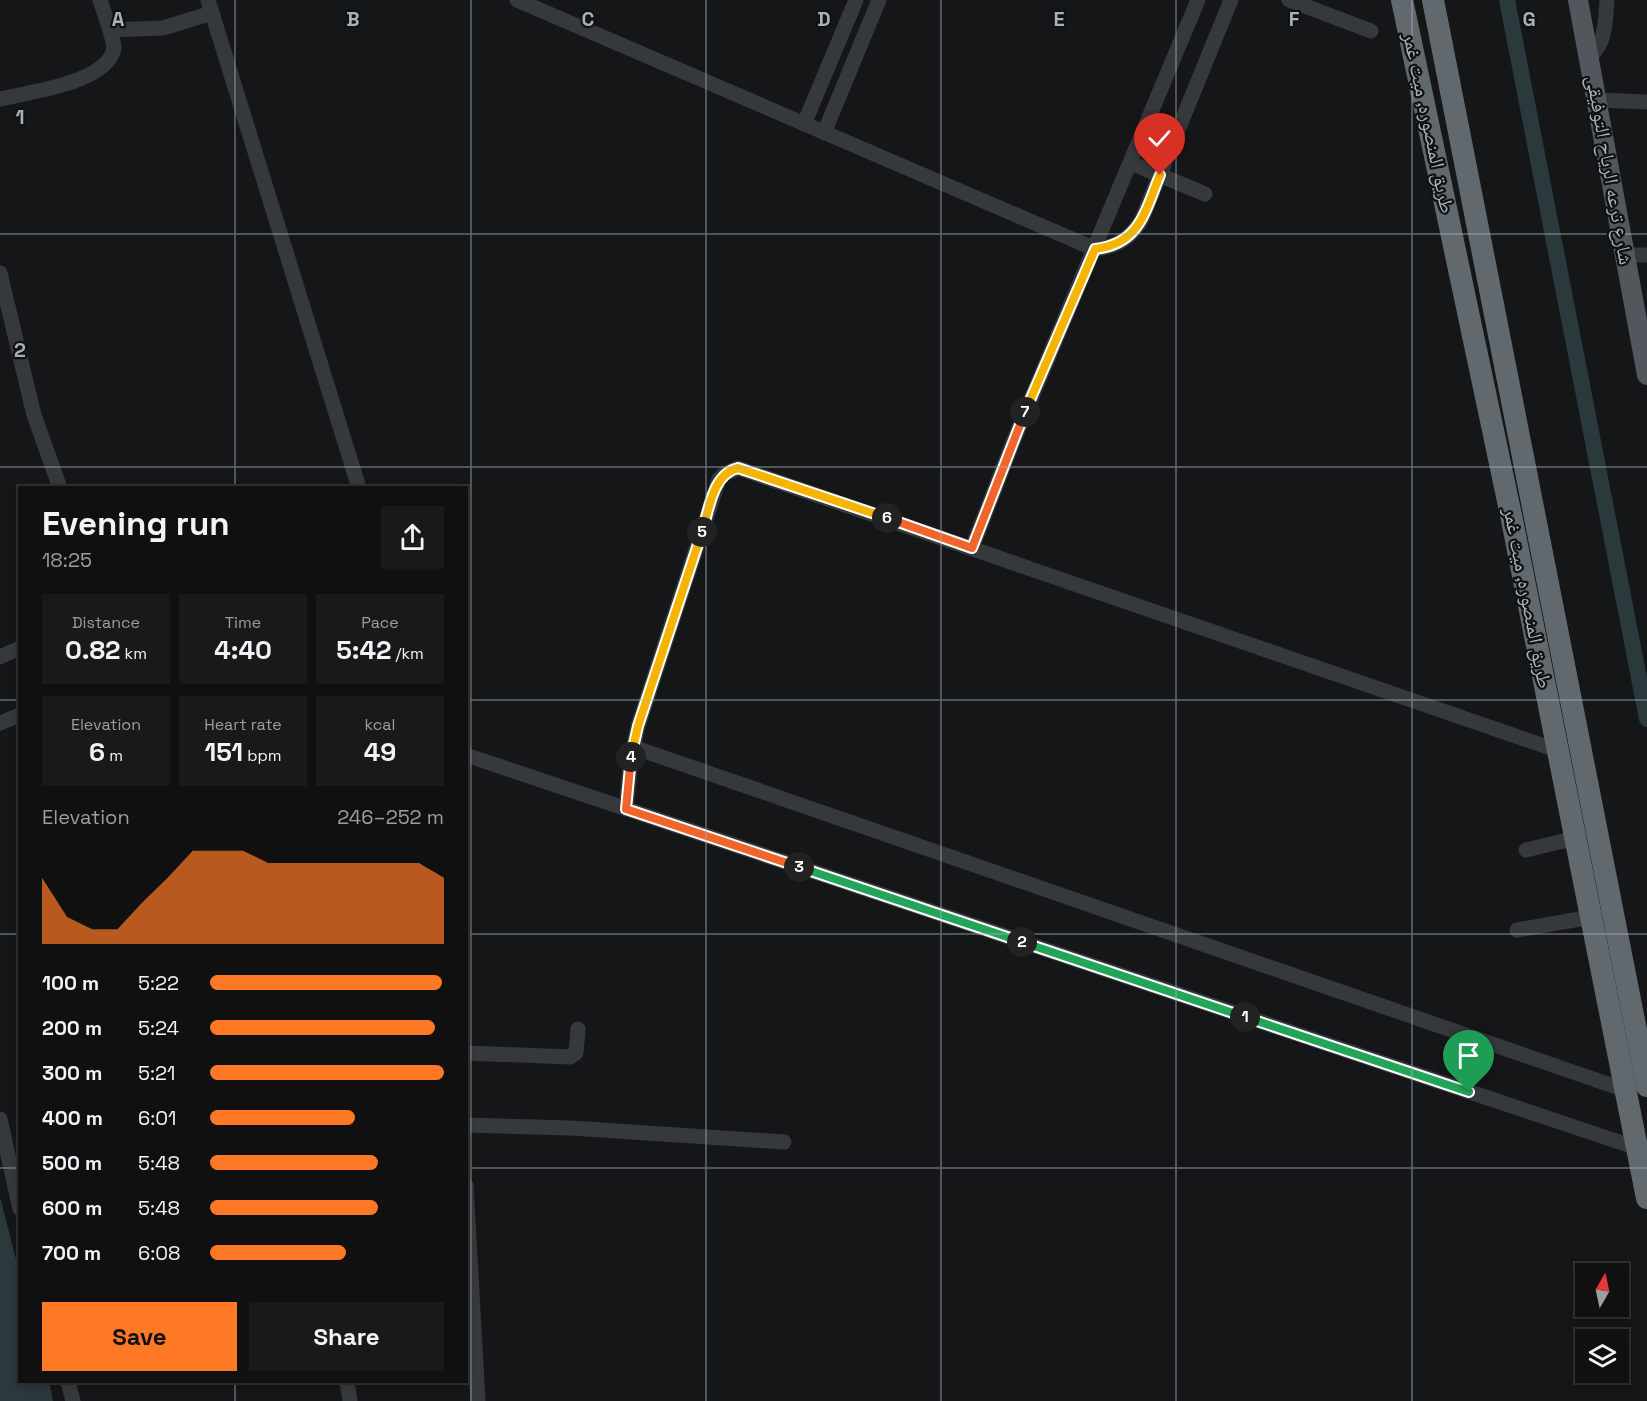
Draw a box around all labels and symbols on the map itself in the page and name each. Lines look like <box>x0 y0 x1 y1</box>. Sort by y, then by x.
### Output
text: A <box>112 6 125 32</box>
text: B <box>346 6 360 32</box>
text: C <box>582 6 595 32</box>
text: D <box>817 6 831 32</box>
text: E <box>1053 6 1065 32</box>
text: F <box>1289 6 1300 32</box>
text: G <box>1522 6 1536 32</box>
street label: طريق المنصوره, ميت غمر <box>1397 29 1461 216</box>
street label: شارع ترعه الرياح التوفيقى <box>1581 73 1639 267</box>
text: 1 <box>15 104 25 130</box>
pin <box>1134 113 1185 175</box>
text: 2 <box>14 337 26 363</box>
pin: 7 <box>1010 397 1040 427</box>
pin: 6 <box>872 503 902 533</box>
street label: طريق المنصوره, ميت غمر <box>1498 504 1558 691</box>
pin: 5 <box>687 517 717 547</box>
pin: 4 <box>616 742 646 772</box>
pin: 3 <box>784 852 814 882</box>
pin: 2 <box>1007 927 1037 957</box>
pin: 1 <box>1230 1002 1260 1032</box>
pin <box>1443 1030 1494 1092</box>
north arrow <box>1575 1263 1629 1317</box>

